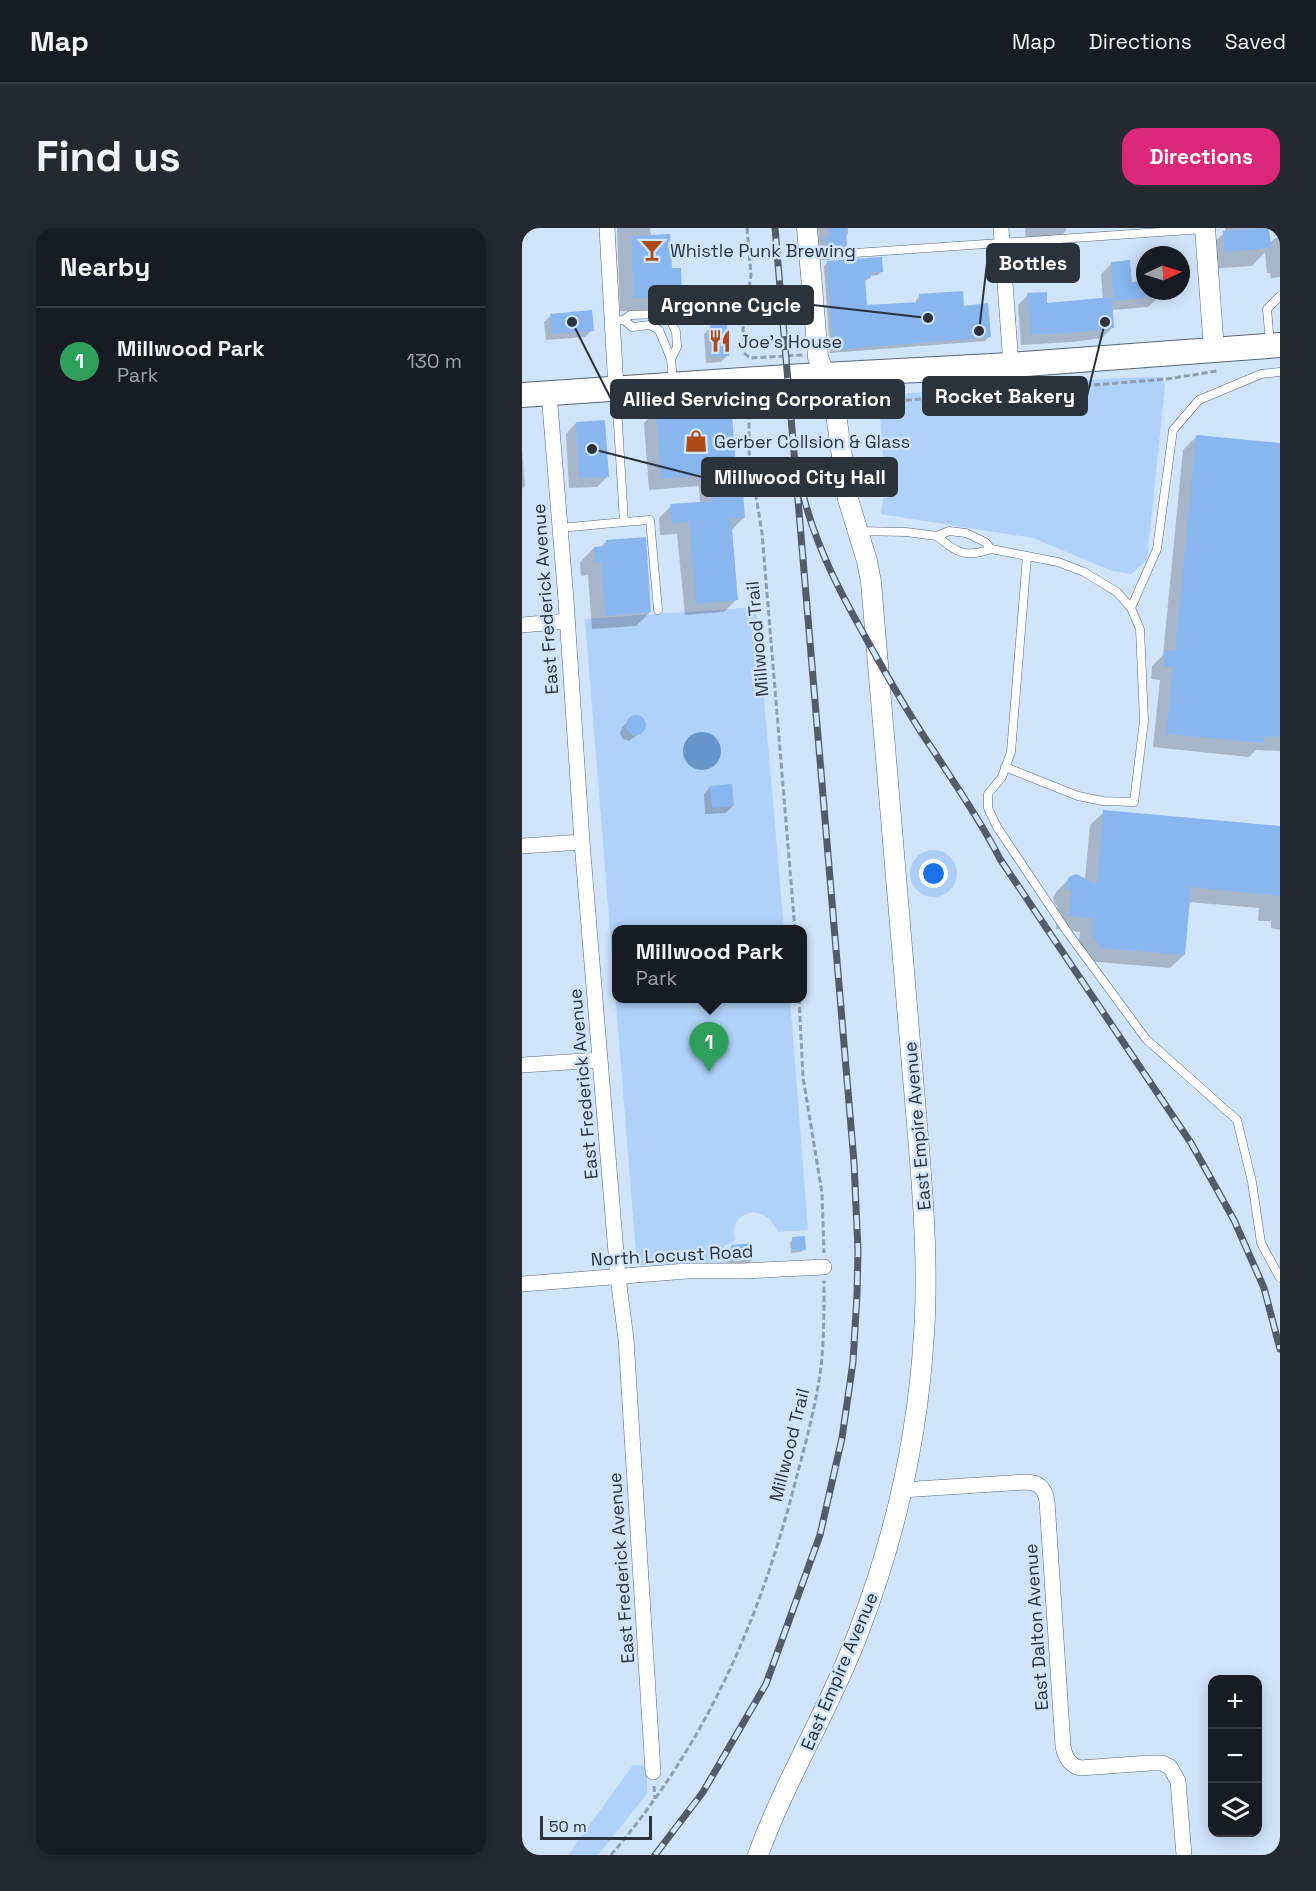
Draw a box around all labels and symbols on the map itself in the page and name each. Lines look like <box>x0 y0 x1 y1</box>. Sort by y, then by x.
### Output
bar icon: Whistle Punk Brewing <box>639 237 665 263</box>
place label: Whistle Punk Brewing <box>670 239 856 262</box>
callout: Bottles <box>987 244 1079 282</box>
north arrow <box>1136 246 1190 300</box>
text: Bottles <box>999 250 1067 276</box>
callout: Argonne Cycle <box>649 286 813 324</box>
text: Argonne Cycle <box>661 292 801 318</box>
restaurant icon: Joe's House <box>707 328 733 354</box>
place label: Joe's House <box>738 330 842 353</box>
callout: Rocket Bakery <box>923 377 1087 415</box>
callout: Allied Servicing Corporation <box>611 380 904 418</box>
text: Rocket Bakery <box>935 383 1075 409</box>
text: Allied Servicing Corporation <box>623 386 891 412</box>
shop icon: Gerber Collsion & Glass <box>683 428 709 454</box>
place label: Gerber Collsion & Glass <box>714 430 910 453</box>
callout: Millwood City Hall <box>702 458 897 496</box>
text: Millwood City Hall <box>714 464 886 490</box>
street label: East Frederick Avenue <box>527 503 563 695</box>
street label: Millwood Trail <box>740 580 774 698</box>
your location <box>919 859 948 888</box>
street label: East Frederick Avenue <box>563 988 603 1180</box>
pin: 1 <box>690 1022 729 1072</box>
street label: East Empire Avenue <box>898 1041 936 1211</box>
street label: North Locust Road <box>590 1239 754 1271</box>
street label: Millwood Trail <box>764 1386 814 1504</box>
street label: East Frederick Avenue <box>603 1472 639 1664</box>
street label: East Dalton Avenue <box>1019 1543 1053 1711</box>
street label: East Empire Avenue <box>795 1589 883 1753</box>
scale bar <box>540 1813 652 1840</box>

